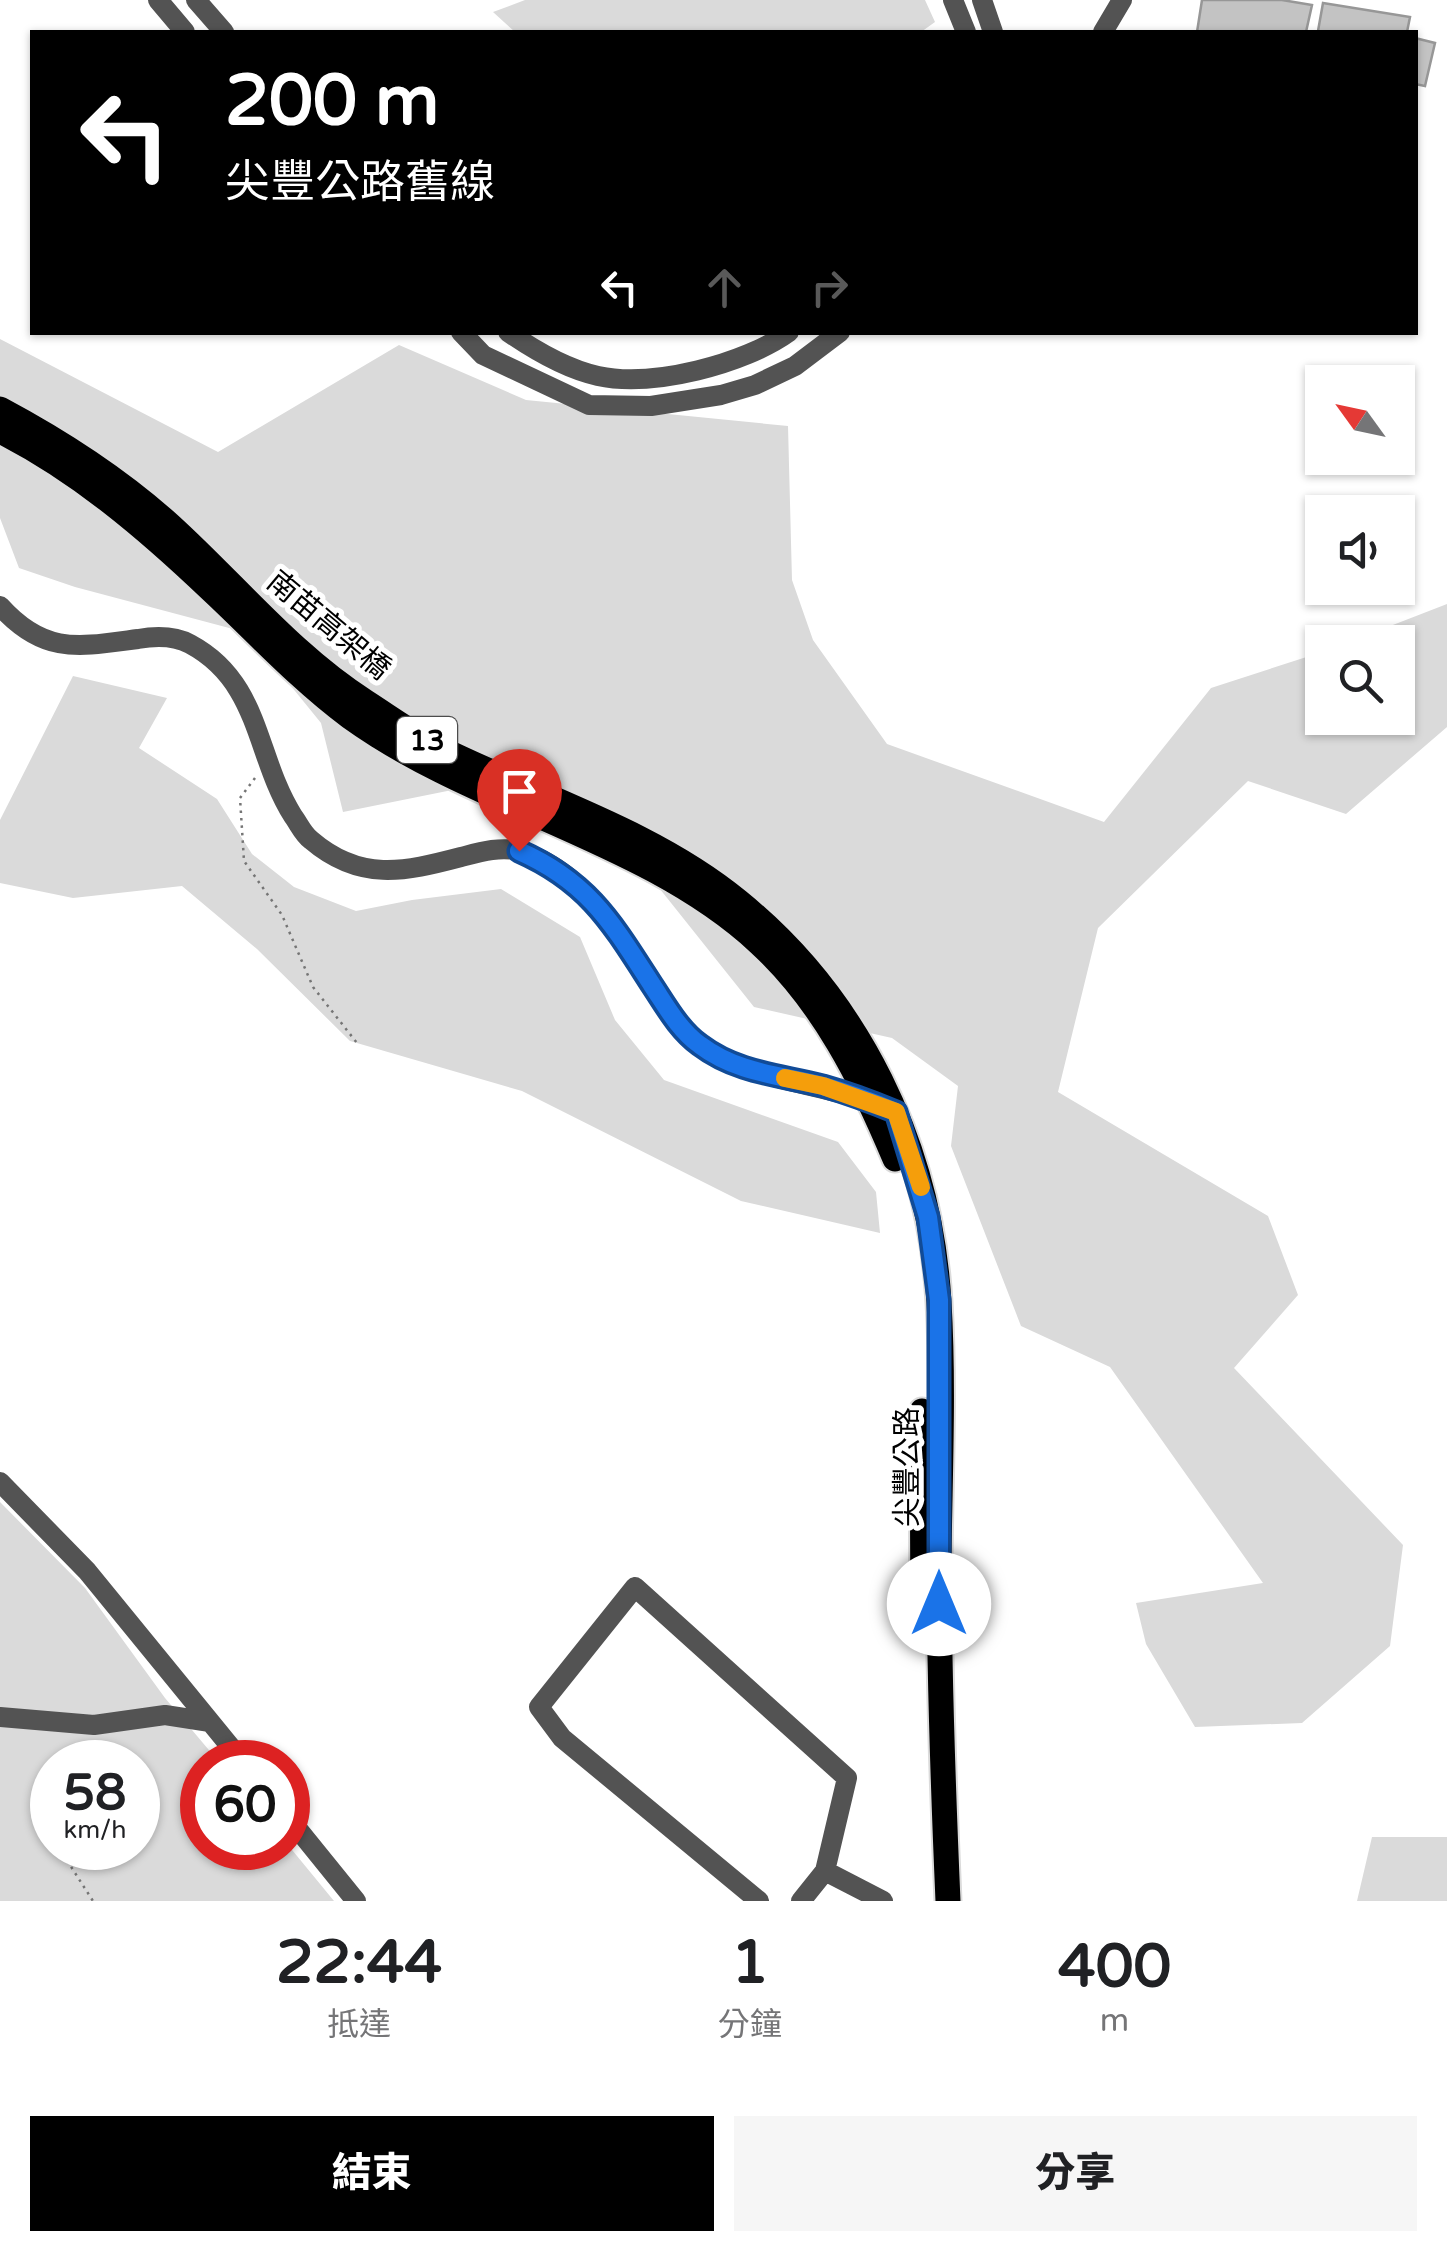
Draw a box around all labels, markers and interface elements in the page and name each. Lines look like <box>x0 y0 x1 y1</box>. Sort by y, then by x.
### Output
text: 200 m <box>225 60 439 144</box>
icon: left <box>60 70 190 200</box>
text: 尖豐公路舊線 <box>225 156 495 210</box>
icon: left <box>592 260 647 315</box>
icon: ahead <box>697 260 752 315</box>
icon: right <box>802 260 857 315</box>
north arrow <box>1305 365 1415 475</box>
map controls <box>1305 365 1415 735</box>
button: sound <box>1305 495 1415 605</box>
street label: 南苗高架橋 <box>259 563 398 688</box>
button: search <box>1305 625 1415 735</box>
road number: 13 <box>397 717 457 763</box>
pin <box>477 749 562 852</box>
icon: arrive <box>492 764 547 819</box>
street label: 尖豐公路 <box>889 1407 926 1527</box>
position arrow <box>887 1552 991 1656</box>
speed limit sign: 60 <box>180 1740 310 1870</box>
text: 58 <box>64 1763 126 1823</box>
text: km/h <box>64 1815 126 1845</box>
text: 22:44 <box>276 1927 442 1999</box>
text: 1 <box>731 1927 769 1999</box>
text: 400 <box>1058 1931 1171 2003</box>
text: m <box>1100 2002 1129 2040</box>
text: 抵達 <box>327 2006 391 2044</box>
text: 分鐘 <box>718 2006 782 2044</box>
button: 結束 <box>30 2116 714 2231</box>
button: 分享 <box>734 2116 1417 2231</box>

